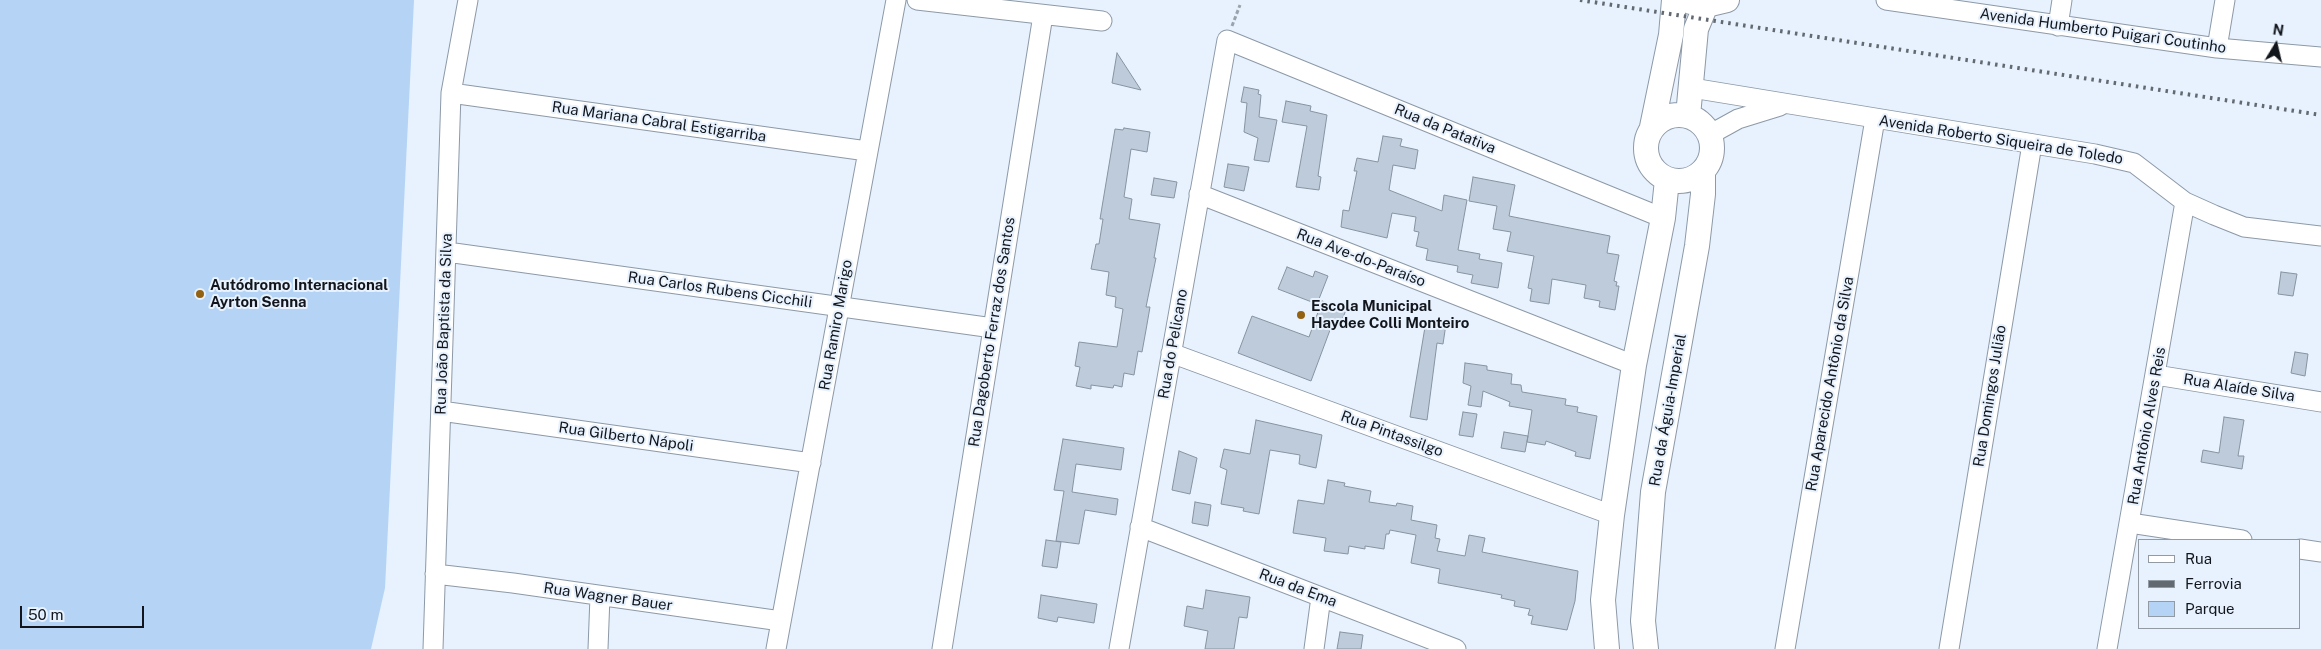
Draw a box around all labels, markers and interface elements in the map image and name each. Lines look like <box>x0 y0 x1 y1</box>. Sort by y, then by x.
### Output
street label: Avenida Humberto Puigari Coutinho <box>1979 5 2227 57</box>
north arrow <box>2251 20 2301 70</box>
text: N <box>2272 21 2285 39</box>
street label: Rua Mariana Cabral Estigarriba <box>551 98 767 146</box>
street label: Rua da Patativa <box>1392 100 1498 158</box>
street label: Avenida Roberto Siqueira de Toledo <box>1878 112 2124 168</box>
street label: Rua Dagoberto Ferraz dos Santos <box>965 216 1019 448</box>
street label: Rua Ave-do-Paraíso <box>1294 225 1428 291</box>
street label: Rua João Baptista da Silva <box>432 233 456 415</box>
street label: Rua Ramiro Marigo <box>816 258 856 392</box>
street label: Rua Carlos Rubens Cicchili <box>627 268 813 312</box>
street label: Rua Aparecido Antônio da Silva <box>1802 275 1858 493</box>
place label: Autódromo Internacional Ayrton Senna <box>210 276 388 311</box>
marker: Autódromo Internacional Ayrton Senna <box>194 288 206 300</box>
street label: Rua do Pelicano <box>1154 288 1192 400</box>
place label: Escola Municipal Haydee Colli Monteiro <box>1311 297 1469 332</box>
marker: Escola Municipal Haydee Colli Monteiro <box>1295 309 1307 321</box>
street label: Rua Domingos Julião <box>1970 324 2010 468</box>
street label: Rua da Águia-Imperial <box>1646 332 1690 488</box>
street label: Rua Antônio Alves Reis <box>2124 346 2170 506</box>
street label: Rua Alaíde Silva <box>2182 370 2296 406</box>
street label: Rua Pintassilgo <box>1338 407 1446 461</box>
street label: Rua Gilberto Nápoli <box>557 419 695 455</box>
legend <box>2138 539 2301 629</box>
text: Rua <box>2185 550 2212 567</box>
street label: Rua da Ema <box>1257 565 1339 611</box>
text: Ferrovia <box>2185 575 2242 592</box>
street label: Rua Wagner Bauer <box>542 579 674 615</box>
scale bar <box>22 596 146 628</box>
text: Parque <box>2185 600 2235 617</box>
text: 50 m <box>28 606 63 623</box>

